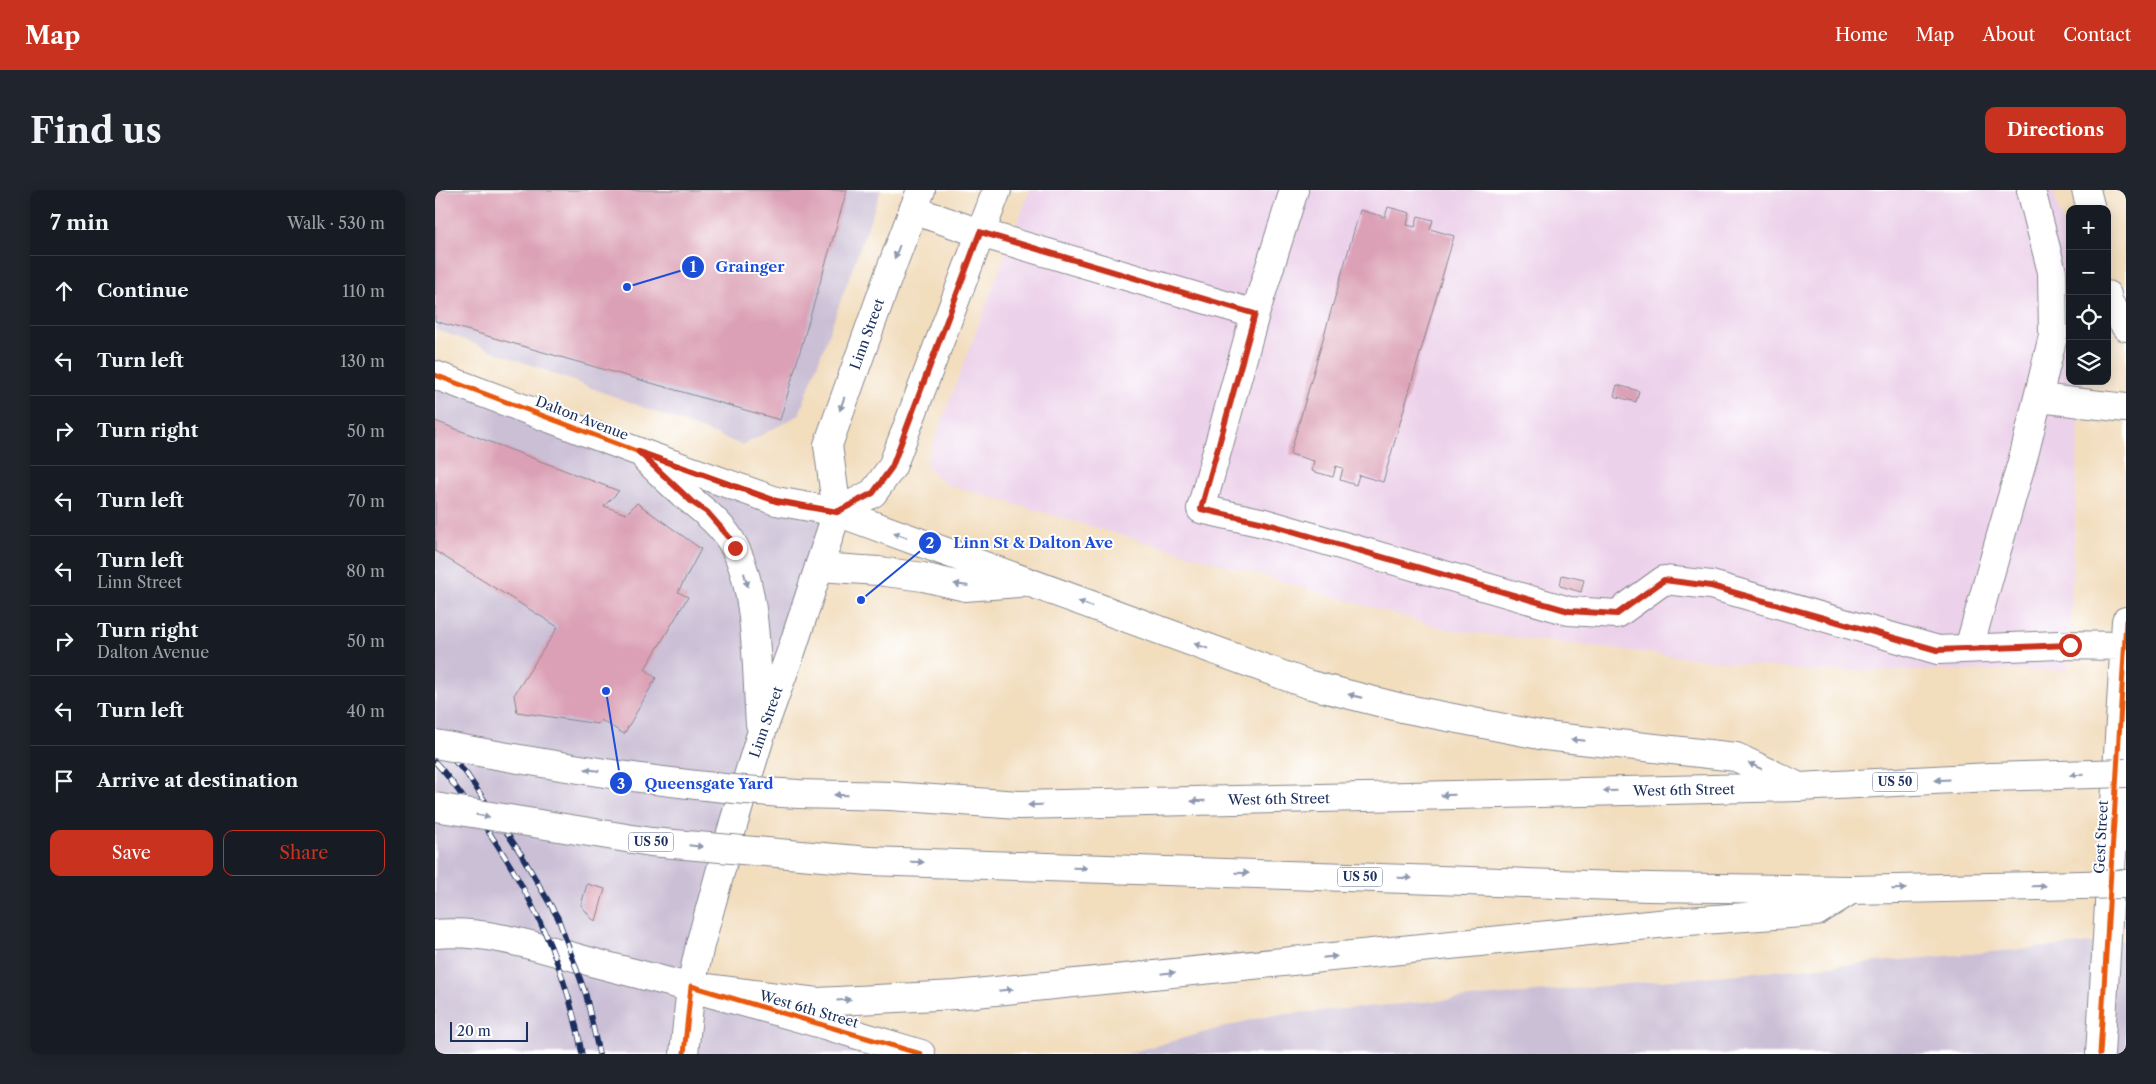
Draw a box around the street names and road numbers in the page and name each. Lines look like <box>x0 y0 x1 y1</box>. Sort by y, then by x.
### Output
street label: Linn Street <box>846 296 888 372</box>
street label: Dalton Avenue <box>533 392 631 444</box>
street label: Linn Street <box>745 684 787 760</box>
road number: US 50 <box>1873 772 1917 792</box>
street label: West 6th Street <box>1632 780 1735 800</box>
street label: West 6th Street <box>1227 789 1330 809</box>
street label: Gest Street <box>2090 800 2112 874</box>
road number: US 50 <box>629 832 673 852</box>
road number: US 50 <box>1337 868 1383 886</box>
street label: West 6th Street <box>757 986 861 1032</box>

